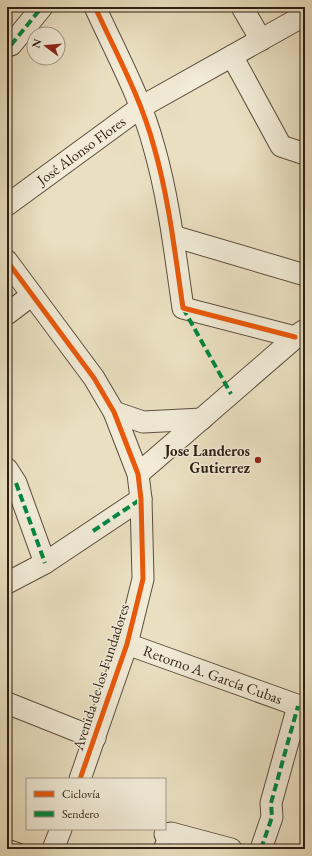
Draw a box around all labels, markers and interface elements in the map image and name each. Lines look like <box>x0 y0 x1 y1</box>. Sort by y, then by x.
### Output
north arrow <box>26 26 66 66</box>
text: N <box>28 37 44 49</box>
street label: José Alonso Flores <box>31 111 129 190</box>
place label: Jose Landeros Gutierrez <box>163 441 250 477</box>
marker: Jose Landeros Gutierrez <box>253 455 263 465</box>
street label: Avenida de los Fundadores <box>68 601 133 753</box>
street label: Retorno A. García Cubas <box>141 641 285 708</box>
legend <box>26 778 166 830</box>
text: Ciclovía <box>62 786 100 802</box>
text: Sendero <box>62 806 99 822</box>

